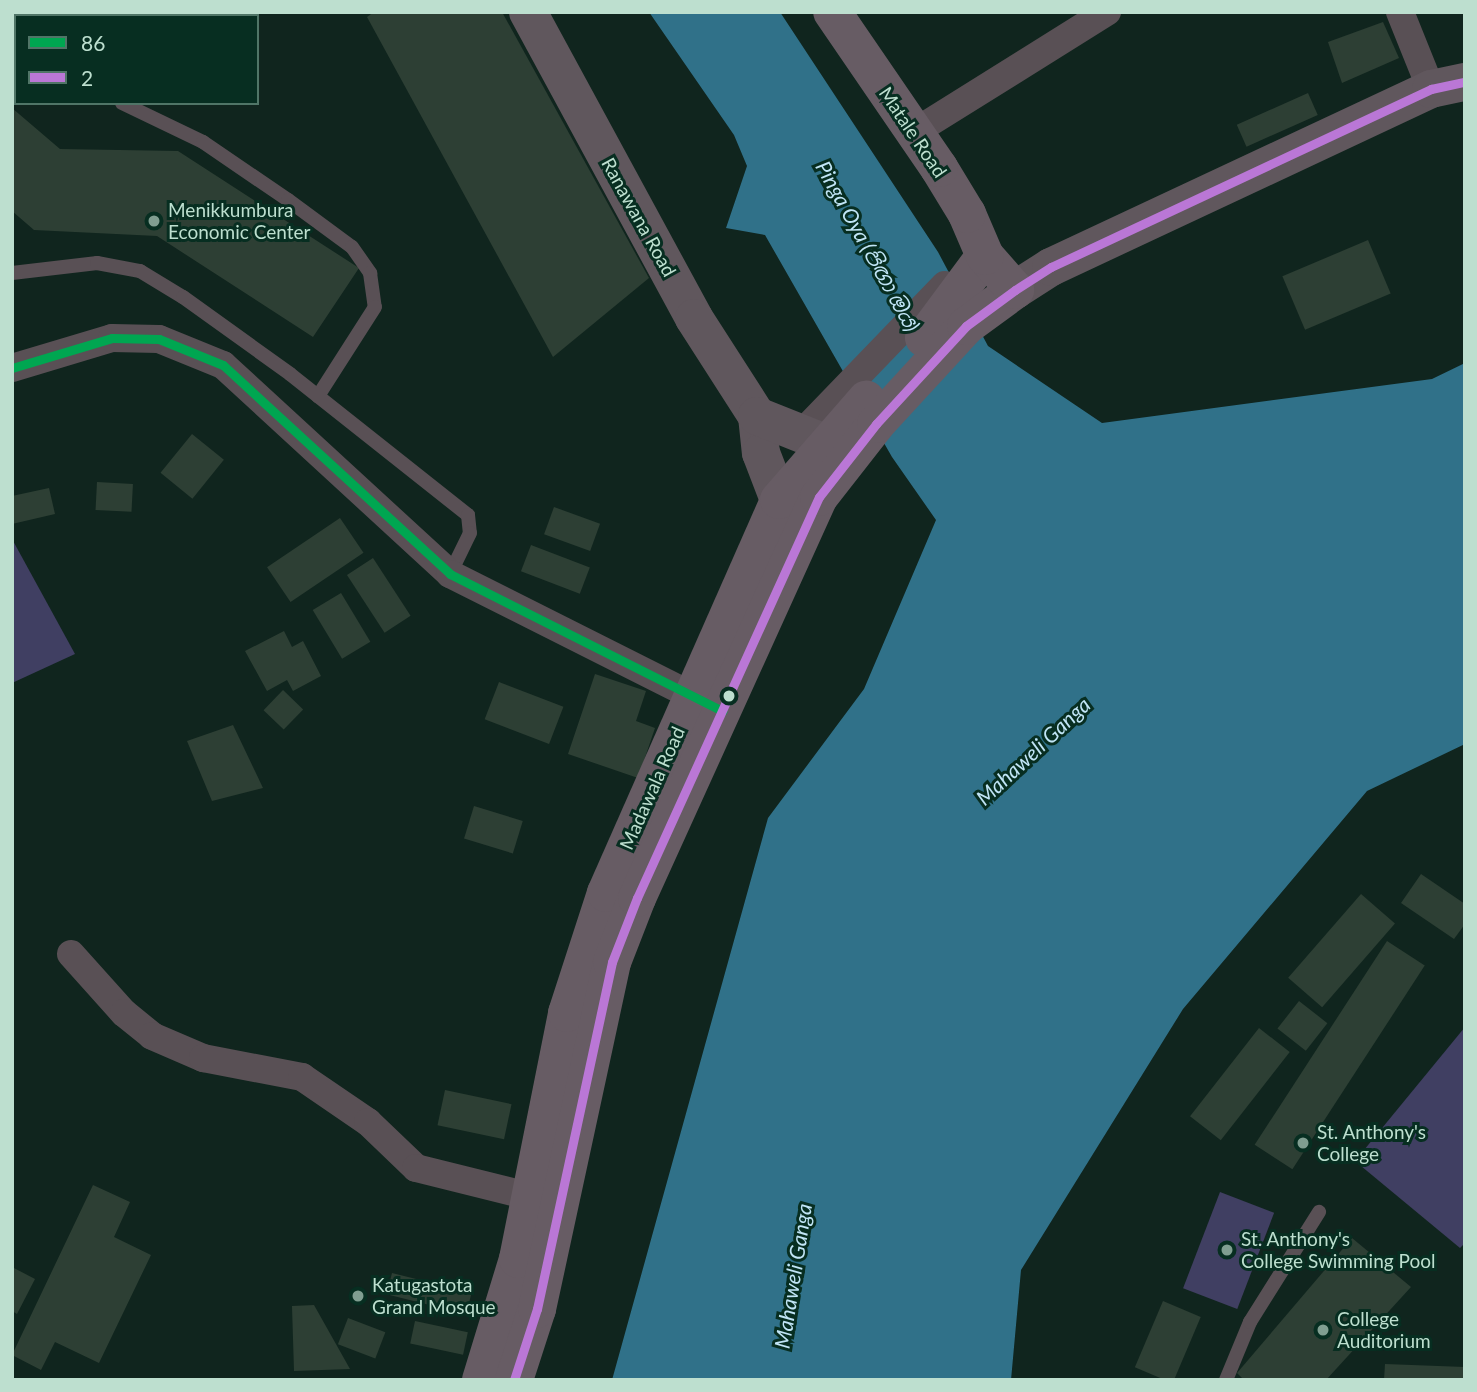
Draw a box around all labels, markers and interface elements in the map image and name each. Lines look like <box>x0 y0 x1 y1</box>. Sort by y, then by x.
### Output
legend <box>14 14 259 105</box>
text: 86 <box>81 30 105 55</box>
text: 2 <box>81 65 93 90</box>
street label: Matale Road <box>874 82 952 182</box>
street label: Ranawana Road <box>597 154 681 280</box>
water label: Pinga Oya (පිඟා ඔය) <box>811 156 925 336</box>
place label: Menikkumbura Economic Center <box>168 199 310 243</box>
marker: Menikkumbura Economic Center <box>146 213 162 229</box>
unlabelled marker <box>722 689 736 703</box>
water label: Mahaweli Ganga <box>971 692 1095 810</box>
street label: Madawala Road <box>615 723 689 853</box>
place label: St. Anthony's College <box>1317 1121 1427 1165</box>
marker: St. Anthony's College <box>1295 1135 1311 1151</box>
water label: Mahaweli Ganga <box>769 1202 817 1350</box>
place label: St. Anthony's College Swimming Pool <box>1241 1228 1435 1272</box>
marker: St. Anthony's College Swimming Pool <box>1219 1242 1235 1258</box>
place label: Katugastota Grand Mosque <box>372 1274 496 1318</box>
marker: Katugastota Grand Mosque <box>350 1288 366 1304</box>
place label: College Auditorium <box>1337 1308 1431 1352</box>
marker: College Auditorium <box>1315 1322 1331 1338</box>

